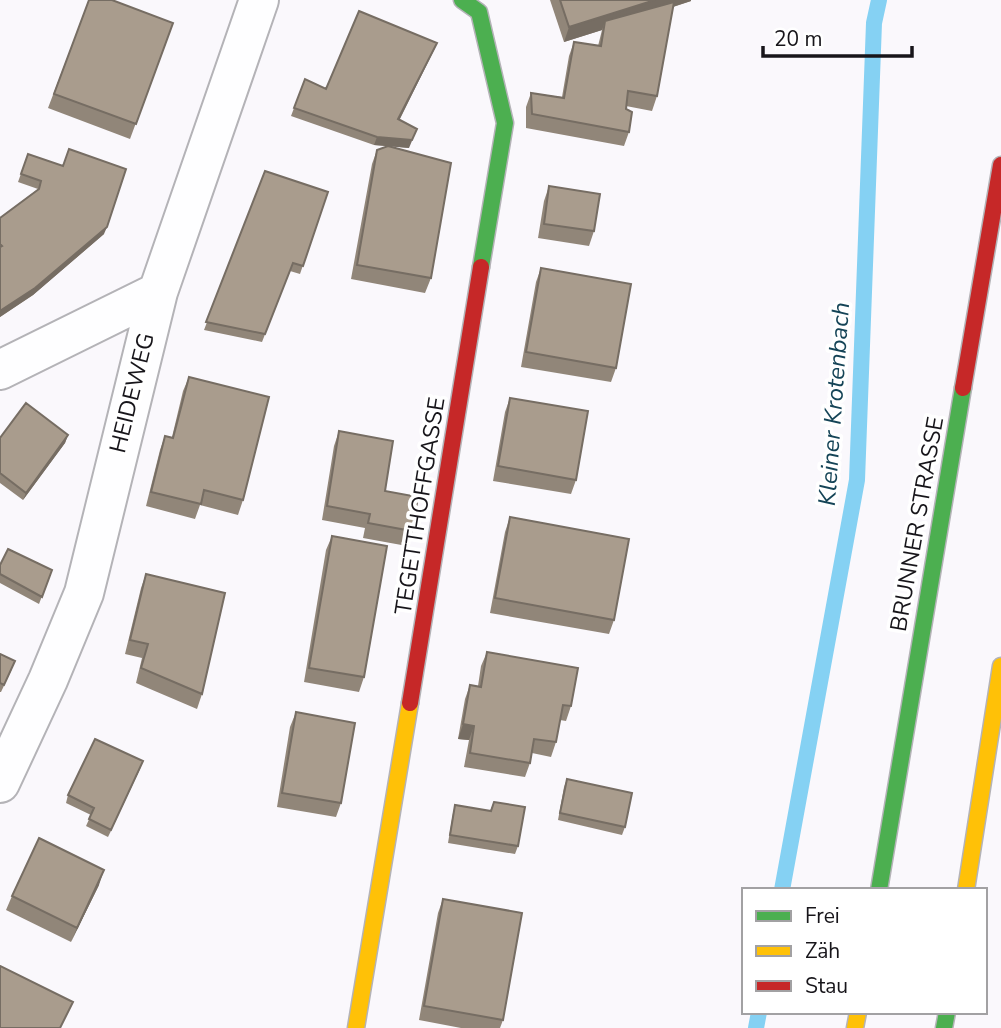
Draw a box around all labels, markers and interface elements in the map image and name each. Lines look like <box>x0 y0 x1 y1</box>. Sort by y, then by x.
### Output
scale bar <box>763 14 912 58</box>
text: 20 m <box>774 25 823 53</box>
water label: Kleiner Krotenbach <box>811 301 857 507</box>
street label: HEIDEWEG <box>102 330 162 456</box>
street label: TEGETTHOFFGASSE <box>387 395 453 617</box>
street label: BRUNNER STRASSE <box>883 414 951 634</box>
legend <box>742 888 987 1014</box>
text: Frei <box>805 902 840 930</box>
text: Zäh <box>805 937 840 965</box>
text: Stau <box>805 972 848 1000</box>

